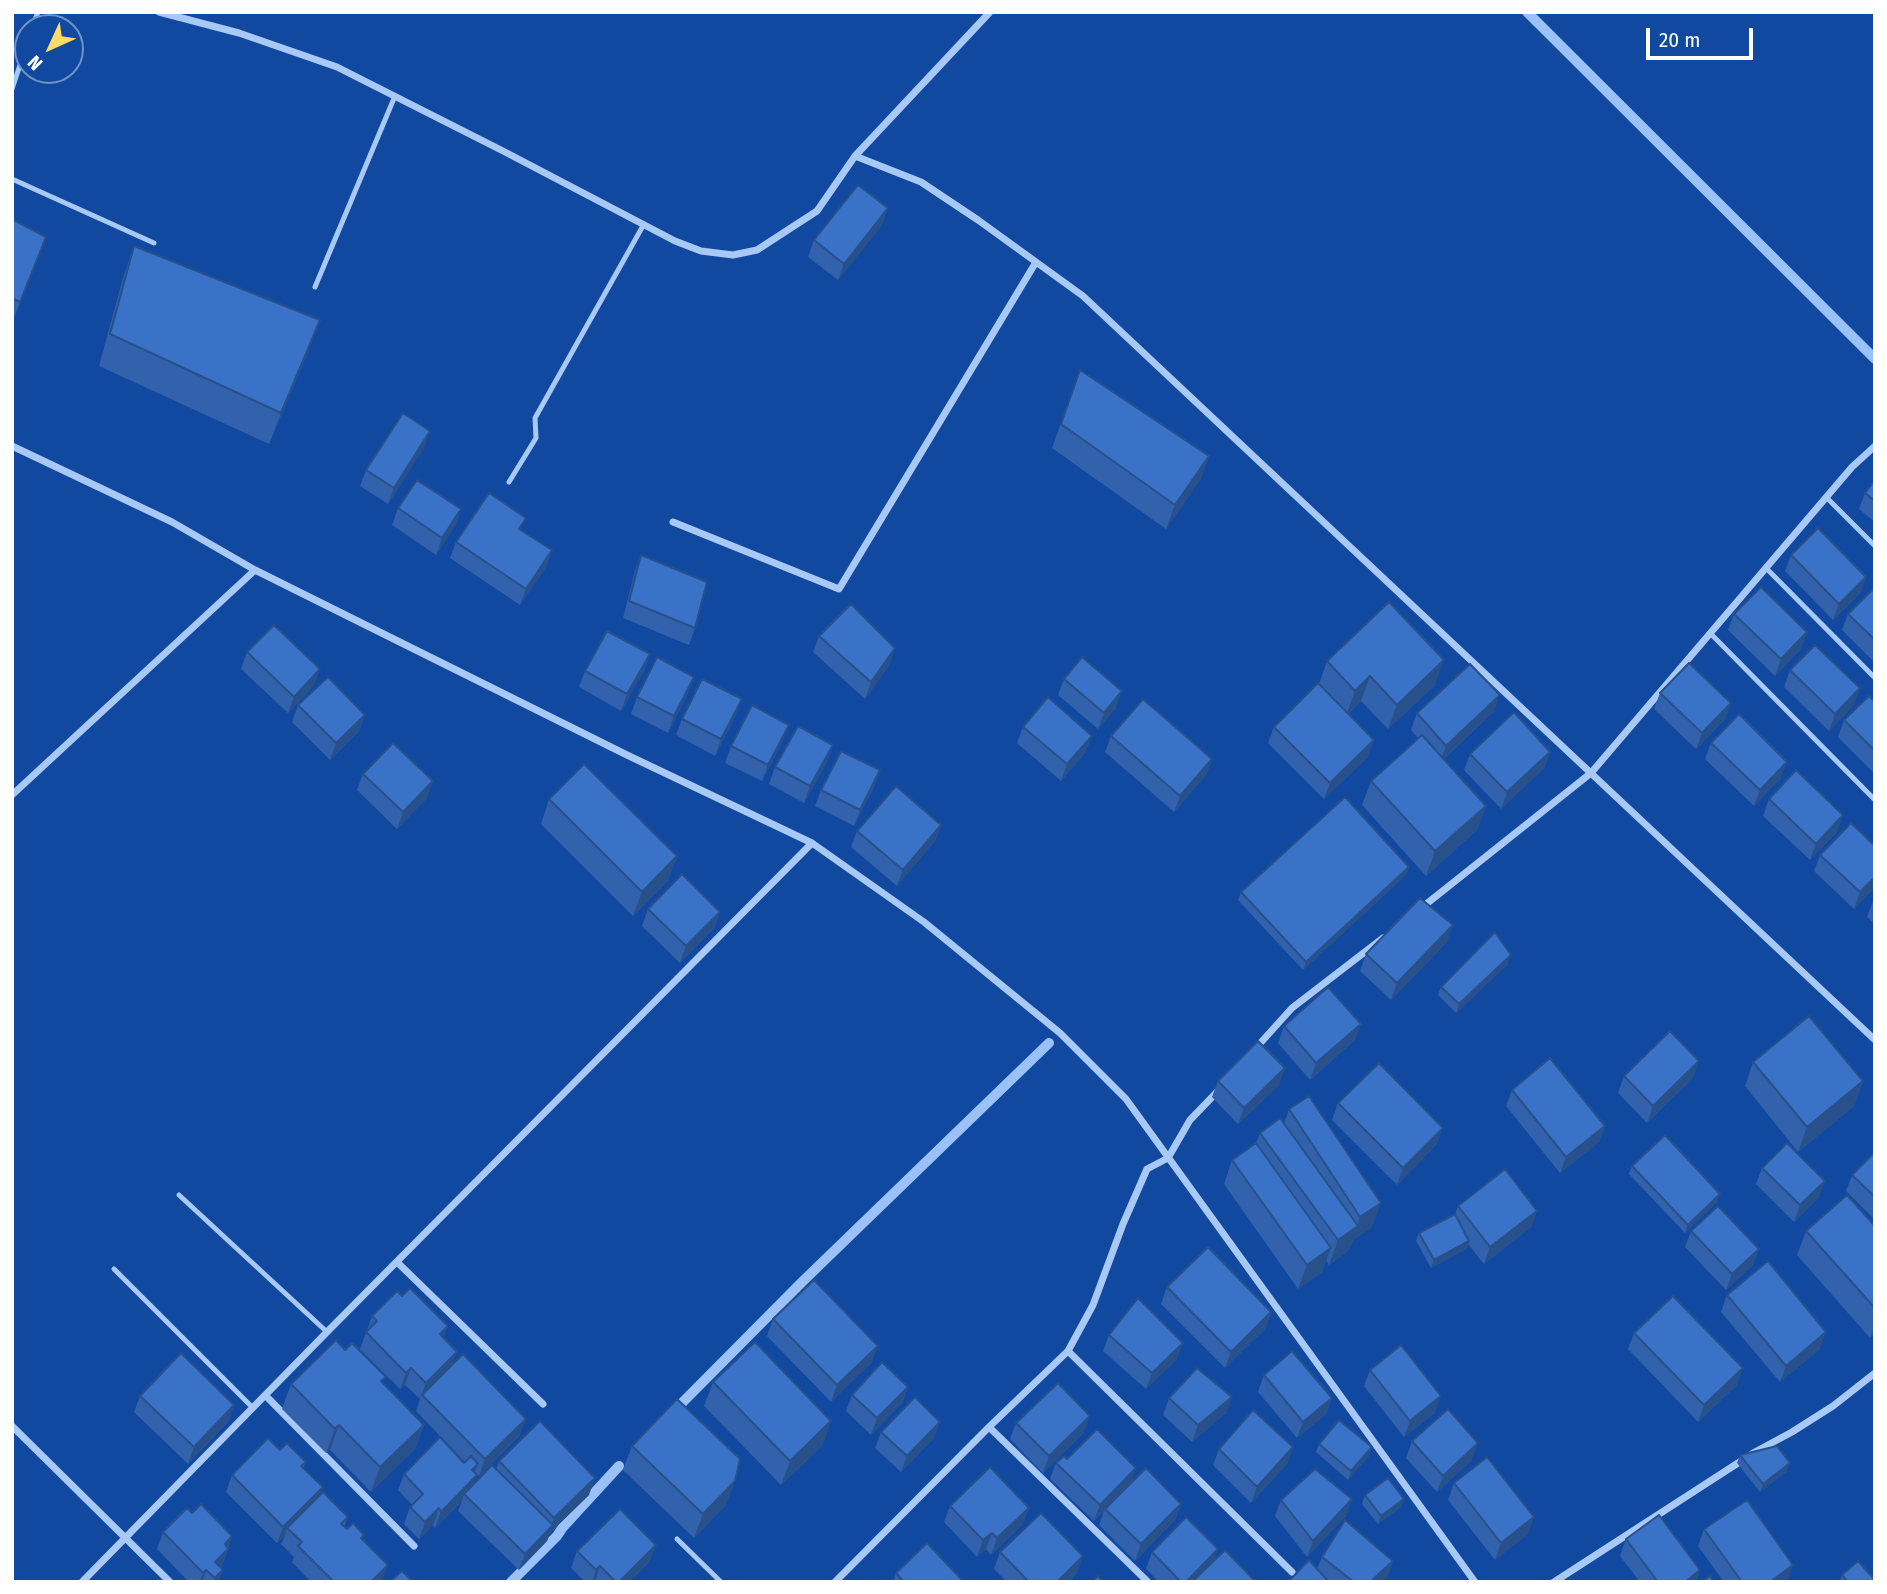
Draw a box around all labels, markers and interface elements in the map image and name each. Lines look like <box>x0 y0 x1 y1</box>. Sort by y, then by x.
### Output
north arrow <box>14 14 84 84</box>
scale bar <box>1649 14 1756 58</box>
text: 20 m <box>1659 27 1700 53</box>
text: N <box>23 51 47 75</box>

